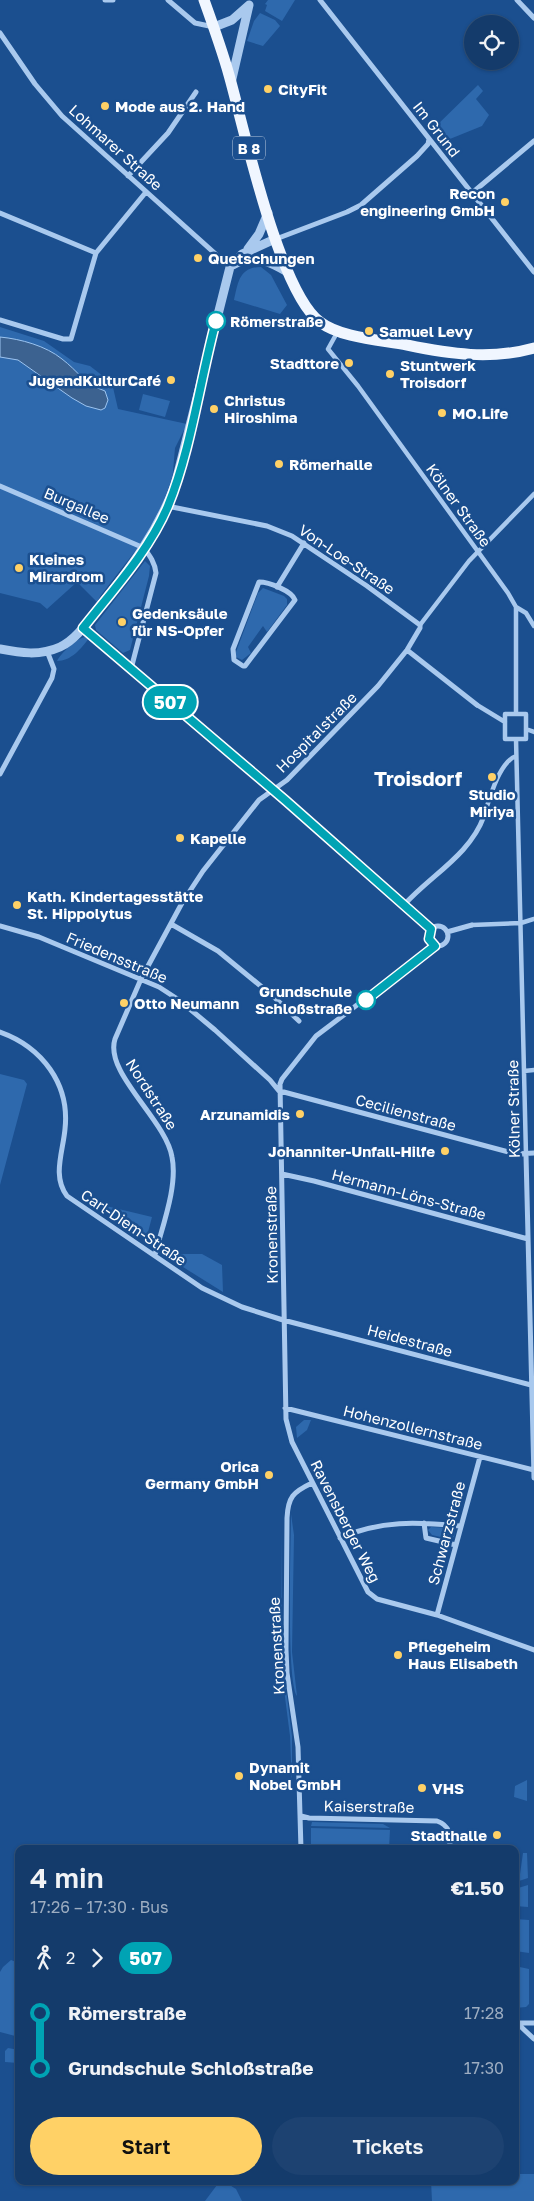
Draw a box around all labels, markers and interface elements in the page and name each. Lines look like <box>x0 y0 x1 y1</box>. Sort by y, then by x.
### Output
map controls <box>464 15 519 70</box>
button: locate <box>464 15 519 70</box>
place label: CityFit <box>278 80 327 98</box>
marker: CityFit <box>262 83 274 95</box>
place label: Mode aus 2. Hand <box>115 97 245 115</box>
street label: Im Grund <box>410 98 464 160</box>
street label: Lohmarer Straße <box>66 100 167 194</box>
marker: Mode aus 2. Hand <box>99 100 111 112</box>
road number: B 8 <box>233 136 265 160</box>
place label: Recon engineering GmbH <box>360 184 495 219</box>
marker: Recon engineering GmbH <box>499 196 511 208</box>
place label: Quetschungen <box>208 249 315 267</box>
marker: Quetschungen <box>192 252 204 264</box>
marker: Römerstraße <box>206 311 226 331</box>
place label: Römerstraße <box>230 312 324 330</box>
place label: Samuel Levy <box>379 322 473 340</box>
marker: Samuel Levy <box>363 325 375 337</box>
place label: Stadttore <box>270 354 339 372</box>
place label: Stuntwerk Troisdorf <box>400 356 476 391</box>
marker: Stadttore <box>343 357 355 369</box>
marker: Stuntwerk Troisdorf <box>384 368 396 380</box>
place label: JugendKulturCafé <box>28 371 161 389</box>
marker: JugendKulturCafé <box>165 374 177 386</box>
place label: Christus Hiroshima <box>224 391 298 426</box>
marker: Christus Hiroshima <box>208 403 220 415</box>
place label: MO.Life <box>452 404 509 422</box>
marker: MO.Life <box>436 407 448 419</box>
place label: Römerhalle <box>289 455 373 473</box>
marker: Römerhalle <box>273 458 285 470</box>
street label: Kölner Straße <box>423 460 495 550</box>
street label: Burgallee <box>42 483 113 527</box>
street label: Von-Loe-Straße <box>296 520 399 598</box>
place label: Kleines Mirardrom <box>29 550 103 585</box>
marker: Kleines Mirardrom <box>13 562 25 574</box>
place label: Gedenksäule für NS-Opfer <box>132 604 228 639</box>
marker: Gedenksäule für NS-Opfer <box>116 616 128 628</box>
line badge: 507 <box>141 686 199 718</box>
street label: Hospitalstraße <box>272 688 360 776</box>
text: 507 <box>154 691 186 713</box>
district label: Troisdorf <box>374 766 463 790</box>
marker: Studio Miriya <box>486 771 498 783</box>
place label: Studio Miriya <box>468 785 516 820</box>
place label: Kapelle <box>190 829 246 847</box>
marker: Kapelle <box>174 832 186 844</box>
place label: Kath. Kindertagesstätte St. Hippolytus <box>27 887 203 922</box>
marker: Kath. Kindertagesstätte St. Hippolytus <box>11 899 23 911</box>
street label: Friedensstraße <box>64 928 171 987</box>
place label: Grundschule Schloßstraße <box>255 982 352 1017</box>
marker: Grundschule Schloßstraße <box>356 990 376 1010</box>
place label: Otto Neumann <box>134 994 239 1012</box>
marker: Otto Neumann <box>118 997 130 1009</box>
street label: Nordstraße <box>122 1055 182 1133</box>
street label: Kölner Straße <box>503 1059 523 1158</box>
street label: Cecilienstraße <box>354 1090 459 1134</box>
place label: Arzunamidis <box>200 1105 290 1123</box>
marker: Arzunamidis <box>294 1108 306 1120</box>
place label: Johanniter-Unfall-Hilfe <box>268 1142 435 1160</box>
marker: Johanniter-Unfall-Hilfe <box>439 1145 451 1157</box>
street label: Hermann-Löns-Straße <box>330 1165 488 1223</box>
street label: Carl-Diem-Straße <box>78 1185 190 1269</box>
street label: Kronenstraße <box>261 1186 281 1284</box>
street label: Heidestraße <box>365 1320 455 1360</box>
street label: Hohenzollernstraße <box>341 1401 485 1453</box>
place label: Orica Germany GmbH <box>145 1457 259 1492</box>
street label: Ravensberger Weg <box>307 1457 385 1585</box>
marker: Orica Germany GmbH <box>263 1469 275 1481</box>
street label: Schwarzstraße <box>424 1479 469 1587</box>
street label: Kronenstraße <box>264 1596 288 1695</box>
place label: Pflegeheim Haus Elisabeth <box>408 1637 518 1672</box>
marker: Pflegeheim Haus Elisabeth <box>392 1649 404 1661</box>
place label: Dynamit Nobel GmbH <box>249 1758 341 1793</box>
marker: Dynamit Nobel GmbH <box>233 1770 245 1782</box>
place label: VHS <box>432 1779 464 1797</box>
marker: VHS <box>416 1782 428 1794</box>
street label: Kaiserstraße <box>323 1796 415 1816</box>
place label: Stadthalle <box>411 1826 487 1844</box>
marker: Stadthalle <box>491 1829 503 1841</box>
text: 4 min <box>30 1861 104 1894</box>
text: €1.50 <box>451 1876 504 1899</box>
text: 17:26 – 17:30 · Bus <box>30 1897 168 1917</box>
icon: walk <box>30 1944 58 1972</box>
icon: forward <box>83 1944 111 1972</box>
text: 507 <box>129 1947 162 1969</box>
text: 2 <box>66 1948 75 1968</box>
text: Römerstraße <box>68 2001 186 2024</box>
text: 17:28 <box>464 2003 504 2023</box>
text: Grundschule Schloßstraße <box>68 2056 313 2079</box>
text: 17:30 <box>464 2058 504 2078</box>
button: Start <box>30 2117 262 2175</box>
button: Tickets <box>272 2117 504 2175</box>

